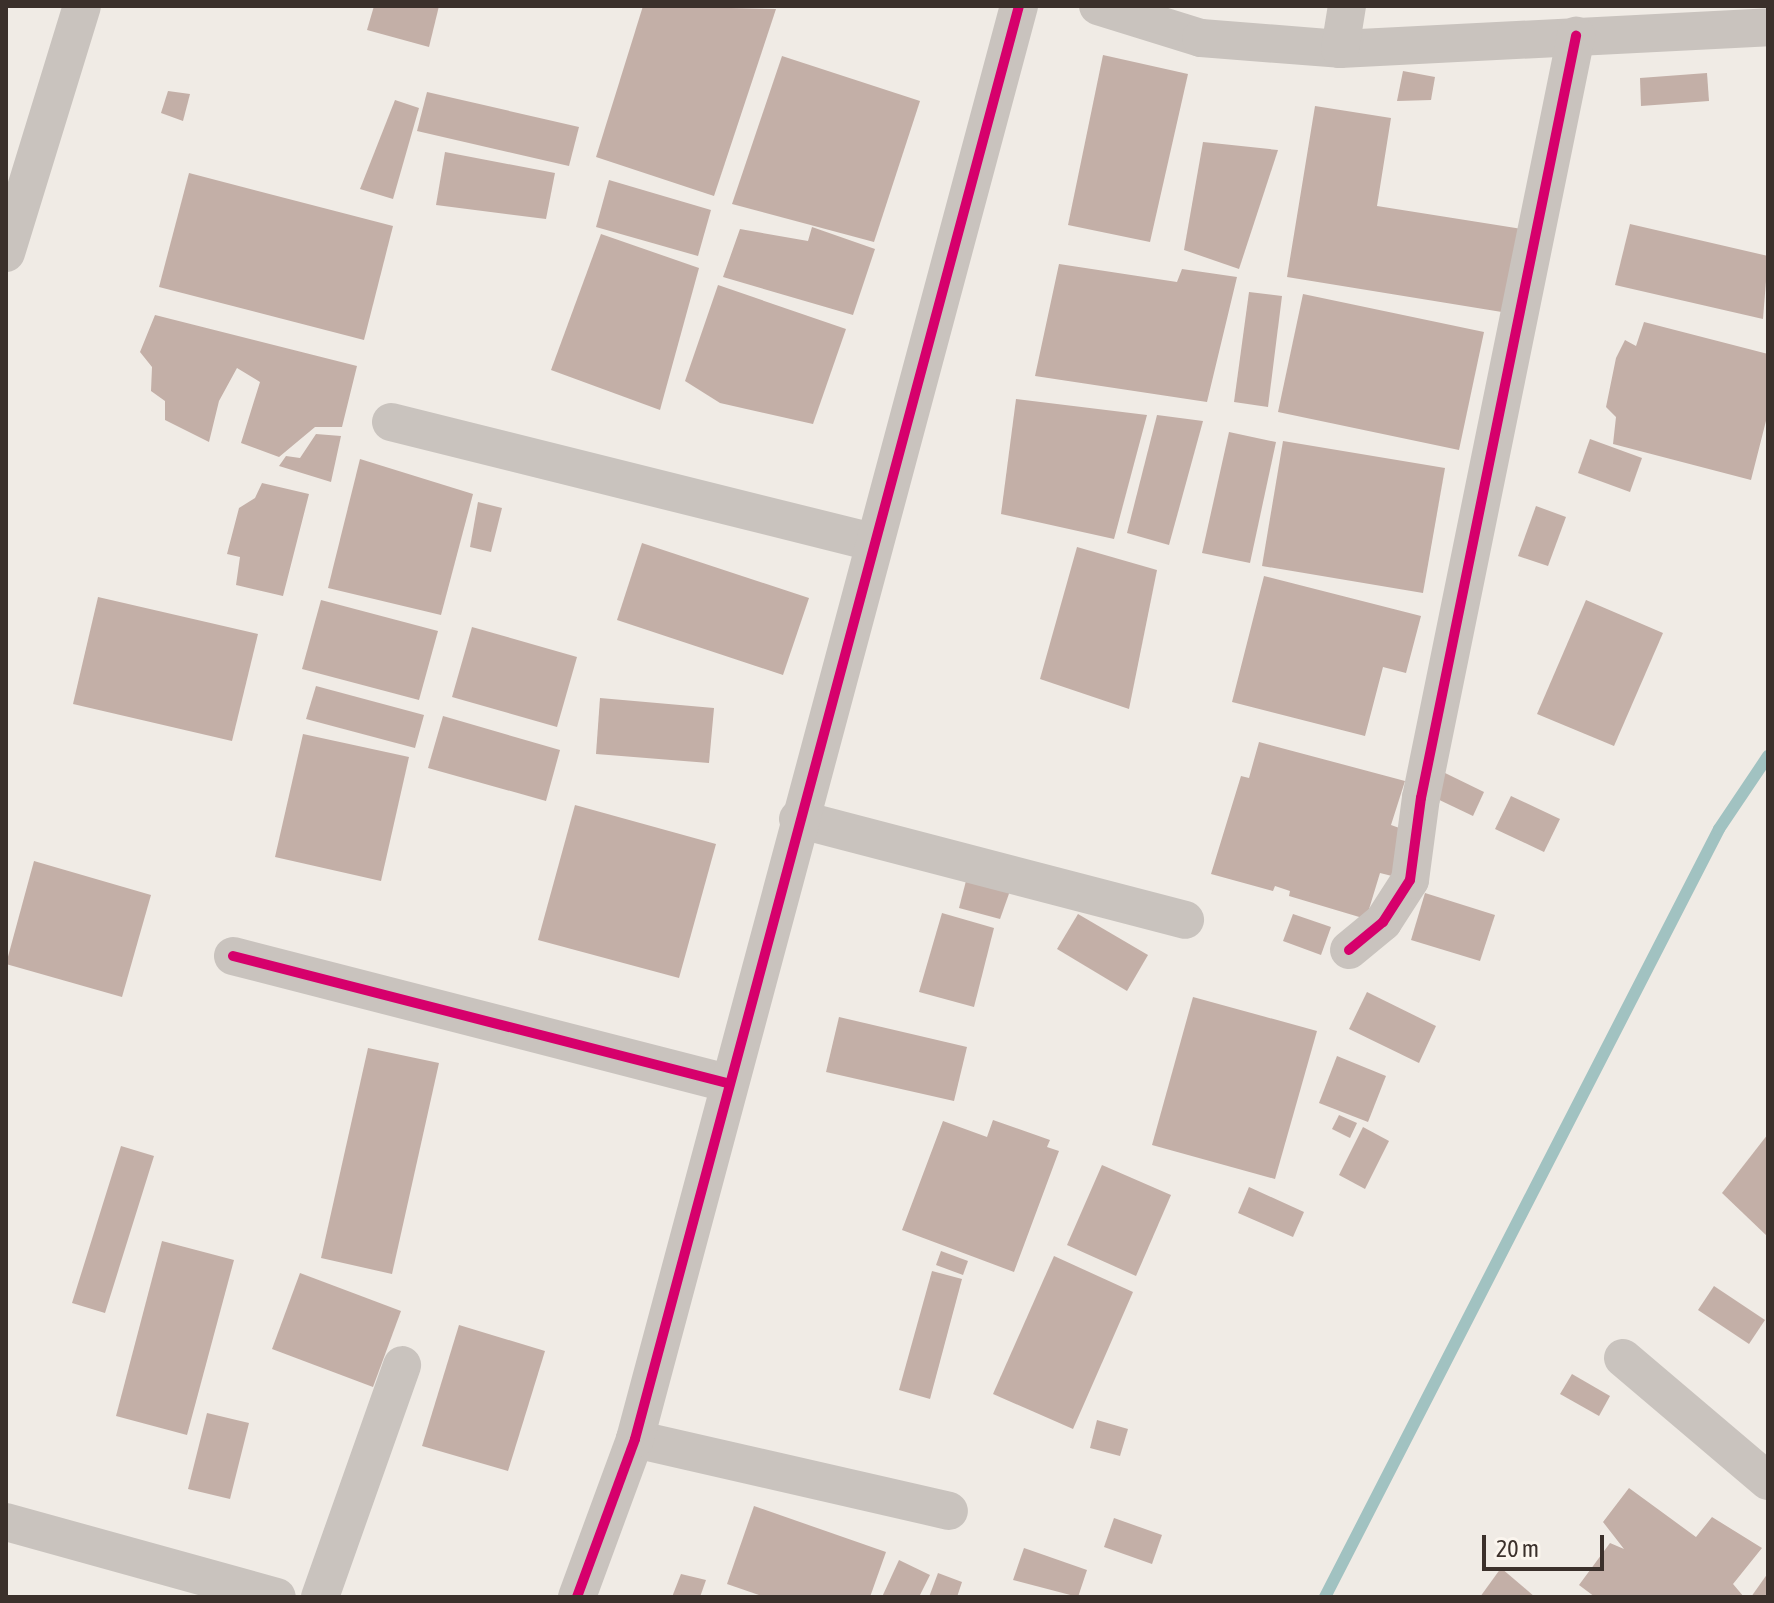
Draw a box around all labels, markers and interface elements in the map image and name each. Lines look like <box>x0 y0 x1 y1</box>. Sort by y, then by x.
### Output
scale bar <box>1486 1519 1608 1569</box>
text: 20 m <box>1496 1535 1539 1562</box>

